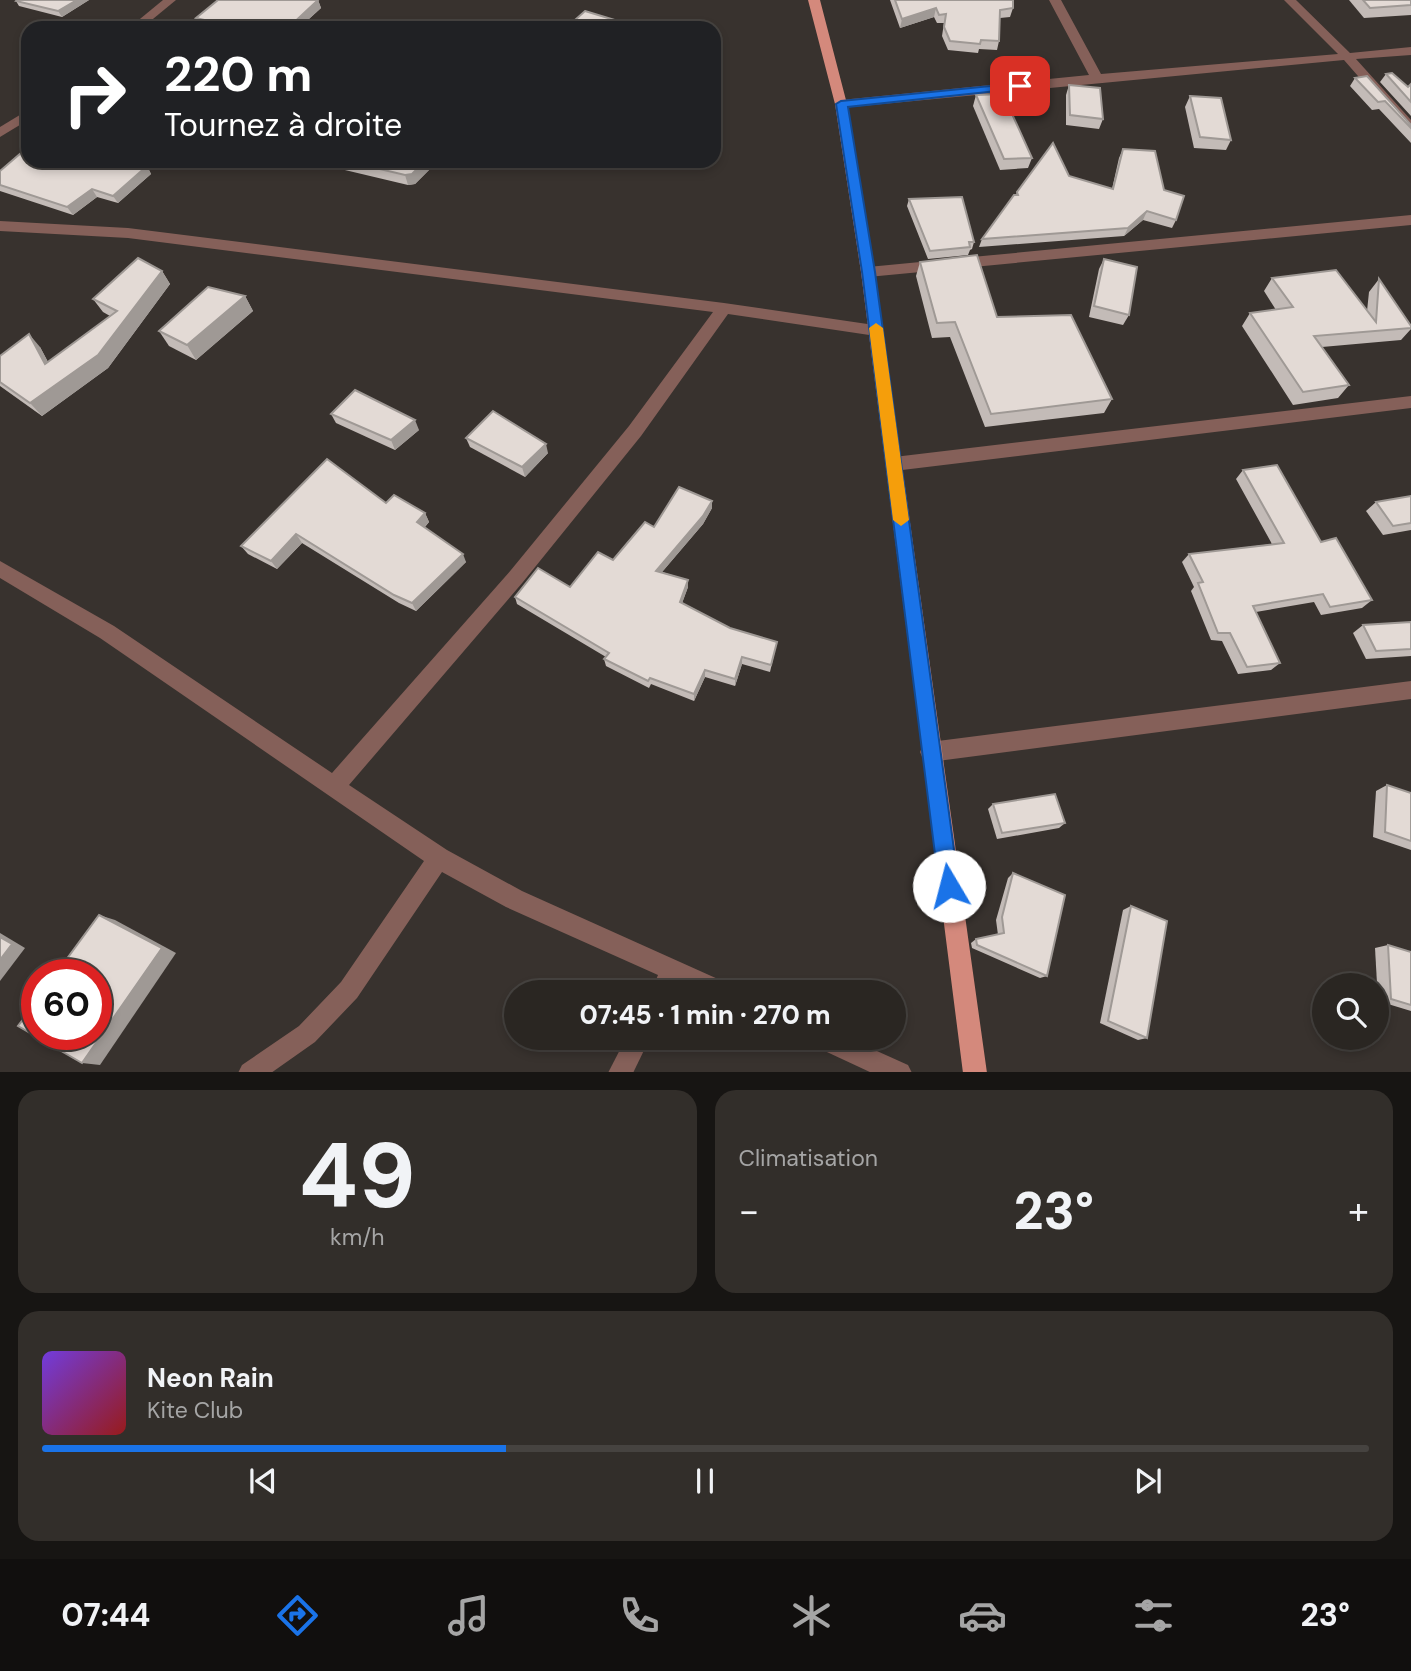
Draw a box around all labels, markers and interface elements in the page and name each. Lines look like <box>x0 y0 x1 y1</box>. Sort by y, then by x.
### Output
text: 220 m <box>164 42 312 106</box>
icon: right <box>49 49 140 140</box>
pin <box>990 56 1050 116</box>
icon: arrive <box>1001 67 1039 105</box>
text: Tournez à droite <box>164 104 402 146</box>
position arrow <box>912 849 986 923</box>
speed limit sign: 60 <box>21 959 112 1050</box>
map controls <box>1312 973 1389 1050</box>
button: search <box>1312 973 1389 1050</box>
text: 07:45 · 1 min · 270 m <box>580 998 830 1032</box>
text: 49 <box>299 1117 416 1235</box>
text: Climatisation <box>739 1143 878 1173</box>
text: 23° <box>1014 1177 1094 1245</box>
text: − <box>739 1186 759 1236</box>
text: + <box>1348 1186 1369 1236</box>
text: km/h <box>330 1222 384 1252</box>
text: Neon Rain <box>147 1361 274 1395</box>
text: Kite Club <box>147 1395 243 1425</box>
icon: previous <box>244 1462 282 1500</box>
icon: pause <box>686 1462 724 1500</box>
icon: next <box>1129 1462 1167 1500</box>
icon: directions <box>273 1591 322 1640</box>
icon: music <box>444 1591 493 1640</box>
icon: phone <box>615 1591 664 1640</box>
icon: climate <box>787 1591 836 1640</box>
icon: car <box>958 1591 1007 1640</box>
icon: filters <box>1129 1591 1178 1640</box>
text: 07:44 <box>61 1594 150 1636</box>
text: 23° <box>1300 1594 1350 1636</box>

